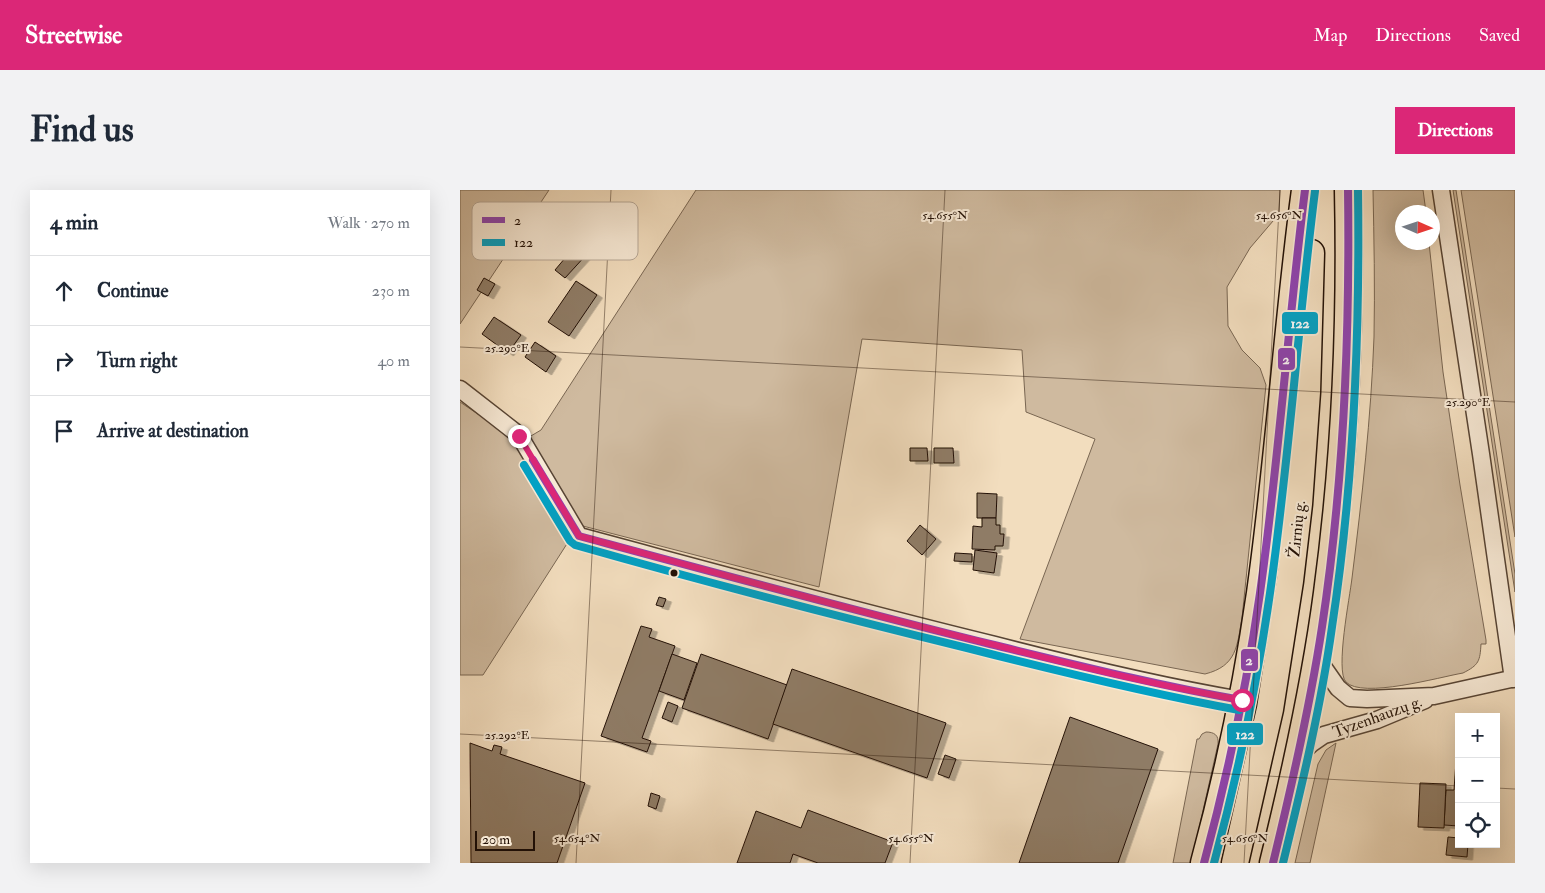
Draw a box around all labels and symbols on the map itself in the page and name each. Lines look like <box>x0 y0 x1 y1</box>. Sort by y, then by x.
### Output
legend <box>472 202 638 260</box>
north arrow <box>1395 205 1440 250</box>
text: 54.655°N <box>922 208 968 223</box>
text: 54.656°N <box>1256 208 1302 223</box>
text: 2 <box>514 212 521 229</box>
text: 122 <box>514 234 533 251</box>
line badge: 122 <box>1281 311 1319 335</box>
text: 122 <box>1290 315 1310 332</box>
text: 25.290°E <box>485 341 530 356</box>
line badge: 2 <box>1277 347 1296 371</box>
text: 2 <box>1282 351 1290 368</box>
text: 25.290°E <box>1446 395 1491 410</box>
route end <box>508 425 531 448</box>
street label: Žirnių g. <box>1283 500 1310 559</box>
unlabelled marker <box>669 568 679 578</box>
line badge: 2 <box>1240 648 1259 672</box>
text: 2 <box>1245 652 1253 669</box>
route start <box>1231 689 1254 712</box>
street label: Tyzenhauzų g. <box>1330 692 1425 742</box>
line badge: 122 <box>1226 722 1264 746</box>
text: 122 <box>1235 726 1255 743</box>
text: 25.292°E <box>485 728 530 743</box>
scale bar <box>475 828 535 851</box>
text: 54.654°N <box>554 831 600 846</box>
text: 54.655°N <box>888 831 934 846</box>
text: 54.656°N <box>1222 831 1268 846</box>

